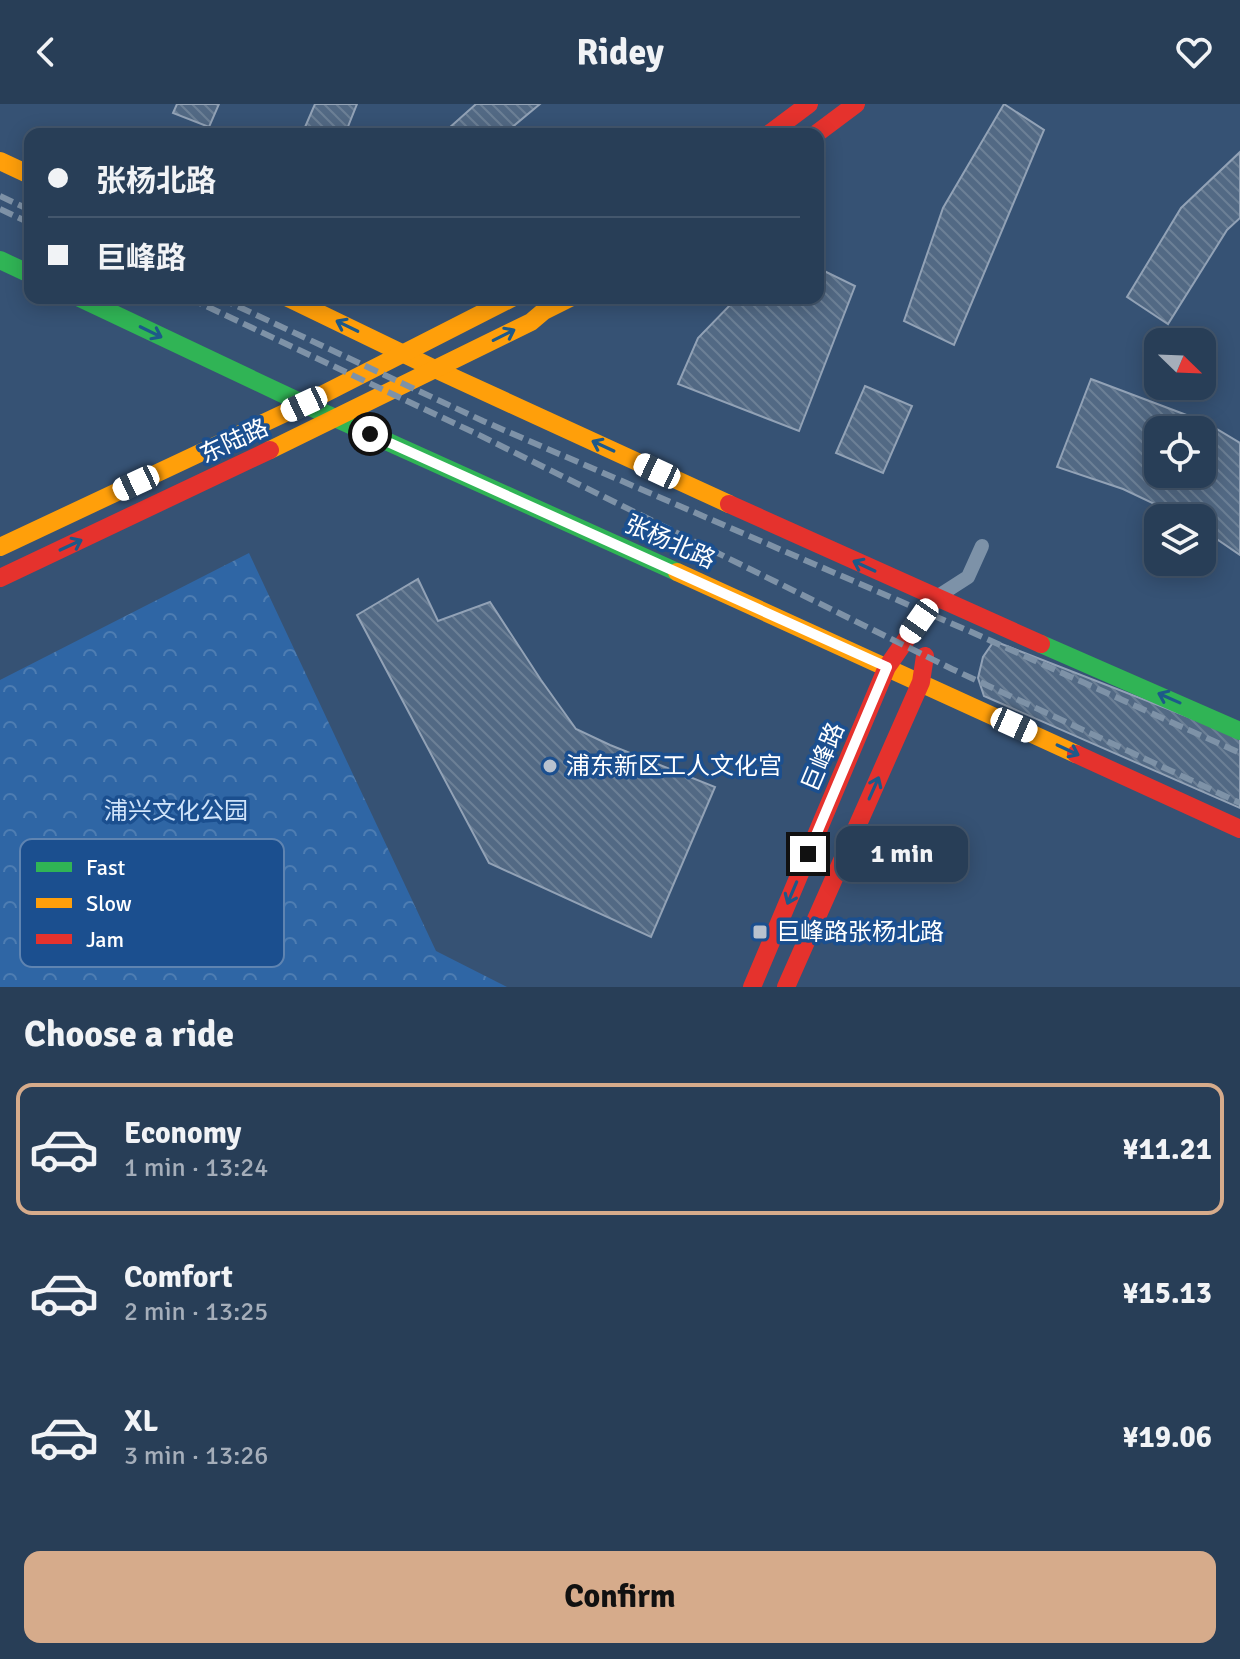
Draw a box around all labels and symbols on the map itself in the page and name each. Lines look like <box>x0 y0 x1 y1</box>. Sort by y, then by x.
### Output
one-way arrow <box>335 318 359 333</box>
one-way arrow <box>138 325 162 340</box>
one-way arrow <box>492 327 516 343</box>
north arrow <box>1144 328 1216 400</box>
car <box>277 383 331 425</box>
street label: 东陆路 <box>195 412 273 470</box>
route start <box>352 416 388 452</box>
one-way arrow <box>591 438 615 453</box>
car <box>630 450 684 492</box>
car <box>109 462 163 504</box>
street label: 张杨北路 <box>620 509 720 575</box>
one-way arrow <box>58 537 82 552</box>
one-way arrow <box>853 558 877 573</box>
car <box>895 594 943 648</box>
one-way arrow <box>1157 690 1182 705</box>
car <box>987 704 1041 746</box>
street label: 巨峰路 <box>795 718 851 796</box>
one-way arrow <box>1056 743 1080 758</box>
place label: 浦东新区工人文化宫 <box>566 751 782 781</box>
marker: 浦东新区工人文化宫 <box>541 757 559 775</box>
one-way arrow <box>868 776 883 800</box>
park label: 浦兴文化公园 <box>104 796 248 826</box>
callout: 1 min <box>836 826 968 882</box>
route end <box>790 836 826 872</box>
legend <box>20 839 284 967</box>
text: Fast <box>86 854 126 881</box>
one-way arrow <box>783 880 798 905</box>
text: Slow <box>86 890 132 917</box>
place label: 巨峰路张杨北路 <box>776 917 944 947</box>
marker: 巨峰路张杨北路 <box>751 923 769 941</box>
text: Jam <box>86 926 124 953</box>

